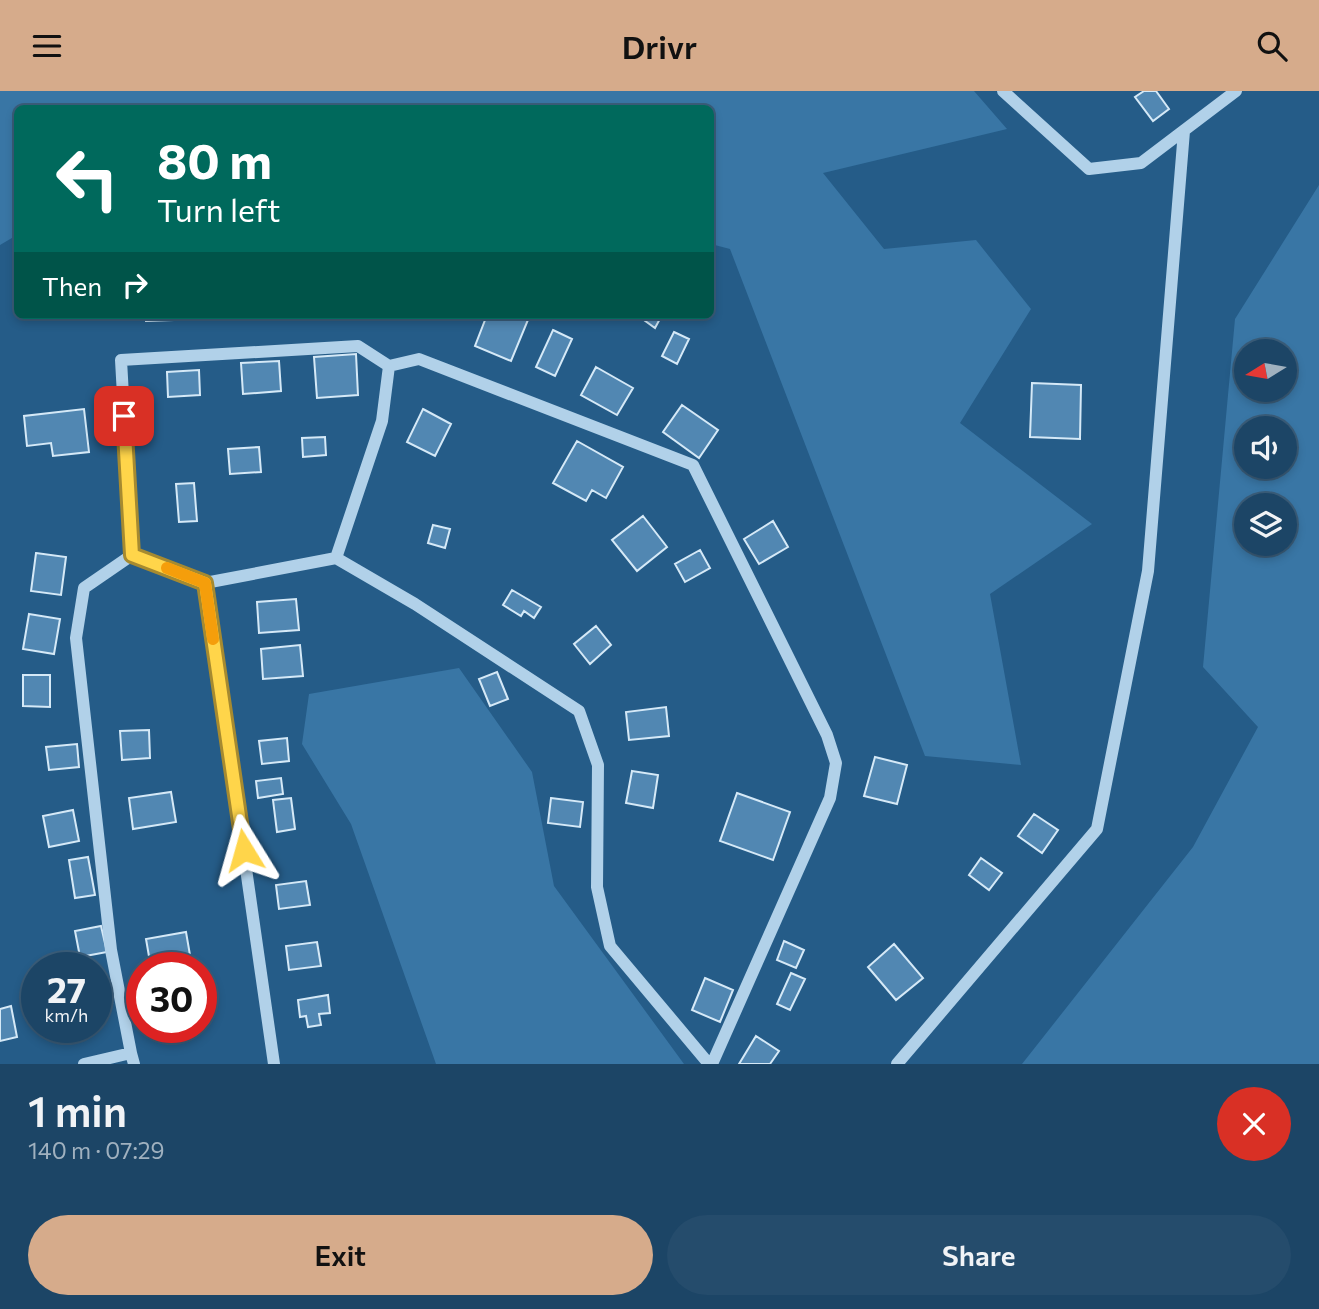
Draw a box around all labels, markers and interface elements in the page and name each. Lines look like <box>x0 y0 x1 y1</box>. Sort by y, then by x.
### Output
text: Drivr <box>622 26 697 66</box>
icon: menu <box>28 27 66 65</box>
icon: search <box>1253 27 1291 65</box>
text: 80 m <box>157 129 272 189</box>
icon: left <box>42 133 133 224</box>
text: Turn left <box>157 189 281 229</box>
icon: right <box>116 266 154 304</box>
text: Then <box>42 270 102 301</box>
north arrow <box>1234 339 1297 403</box>
map controls <box>1234 339 1297 556</box>
pin <box>94 386 154 446</box>
icon: arrive <box>105 397 143 435</box>
button: sound <box>1234 416 1297 479</box>
button: layers <box>1234 493 1297 556</box>
position arrow <box>207 813 281 887</box>
speed limit sign: 30 <box>126 952 217 1043</box>
text: 27 <box>47 967 86 1010</box>
text: km/h <box>45 1004 88 1026</box>
text: 1 min <box>28 1084 127 1136</box>
button: close <box>1217 1087 1291 1161</box>
text: 140 m · 07:29 <box>28 1136 164 1164</box>
button: Exit <box>28 1215 653 1295</box>
button: Share <box>667 1215 1291 1295</box>

